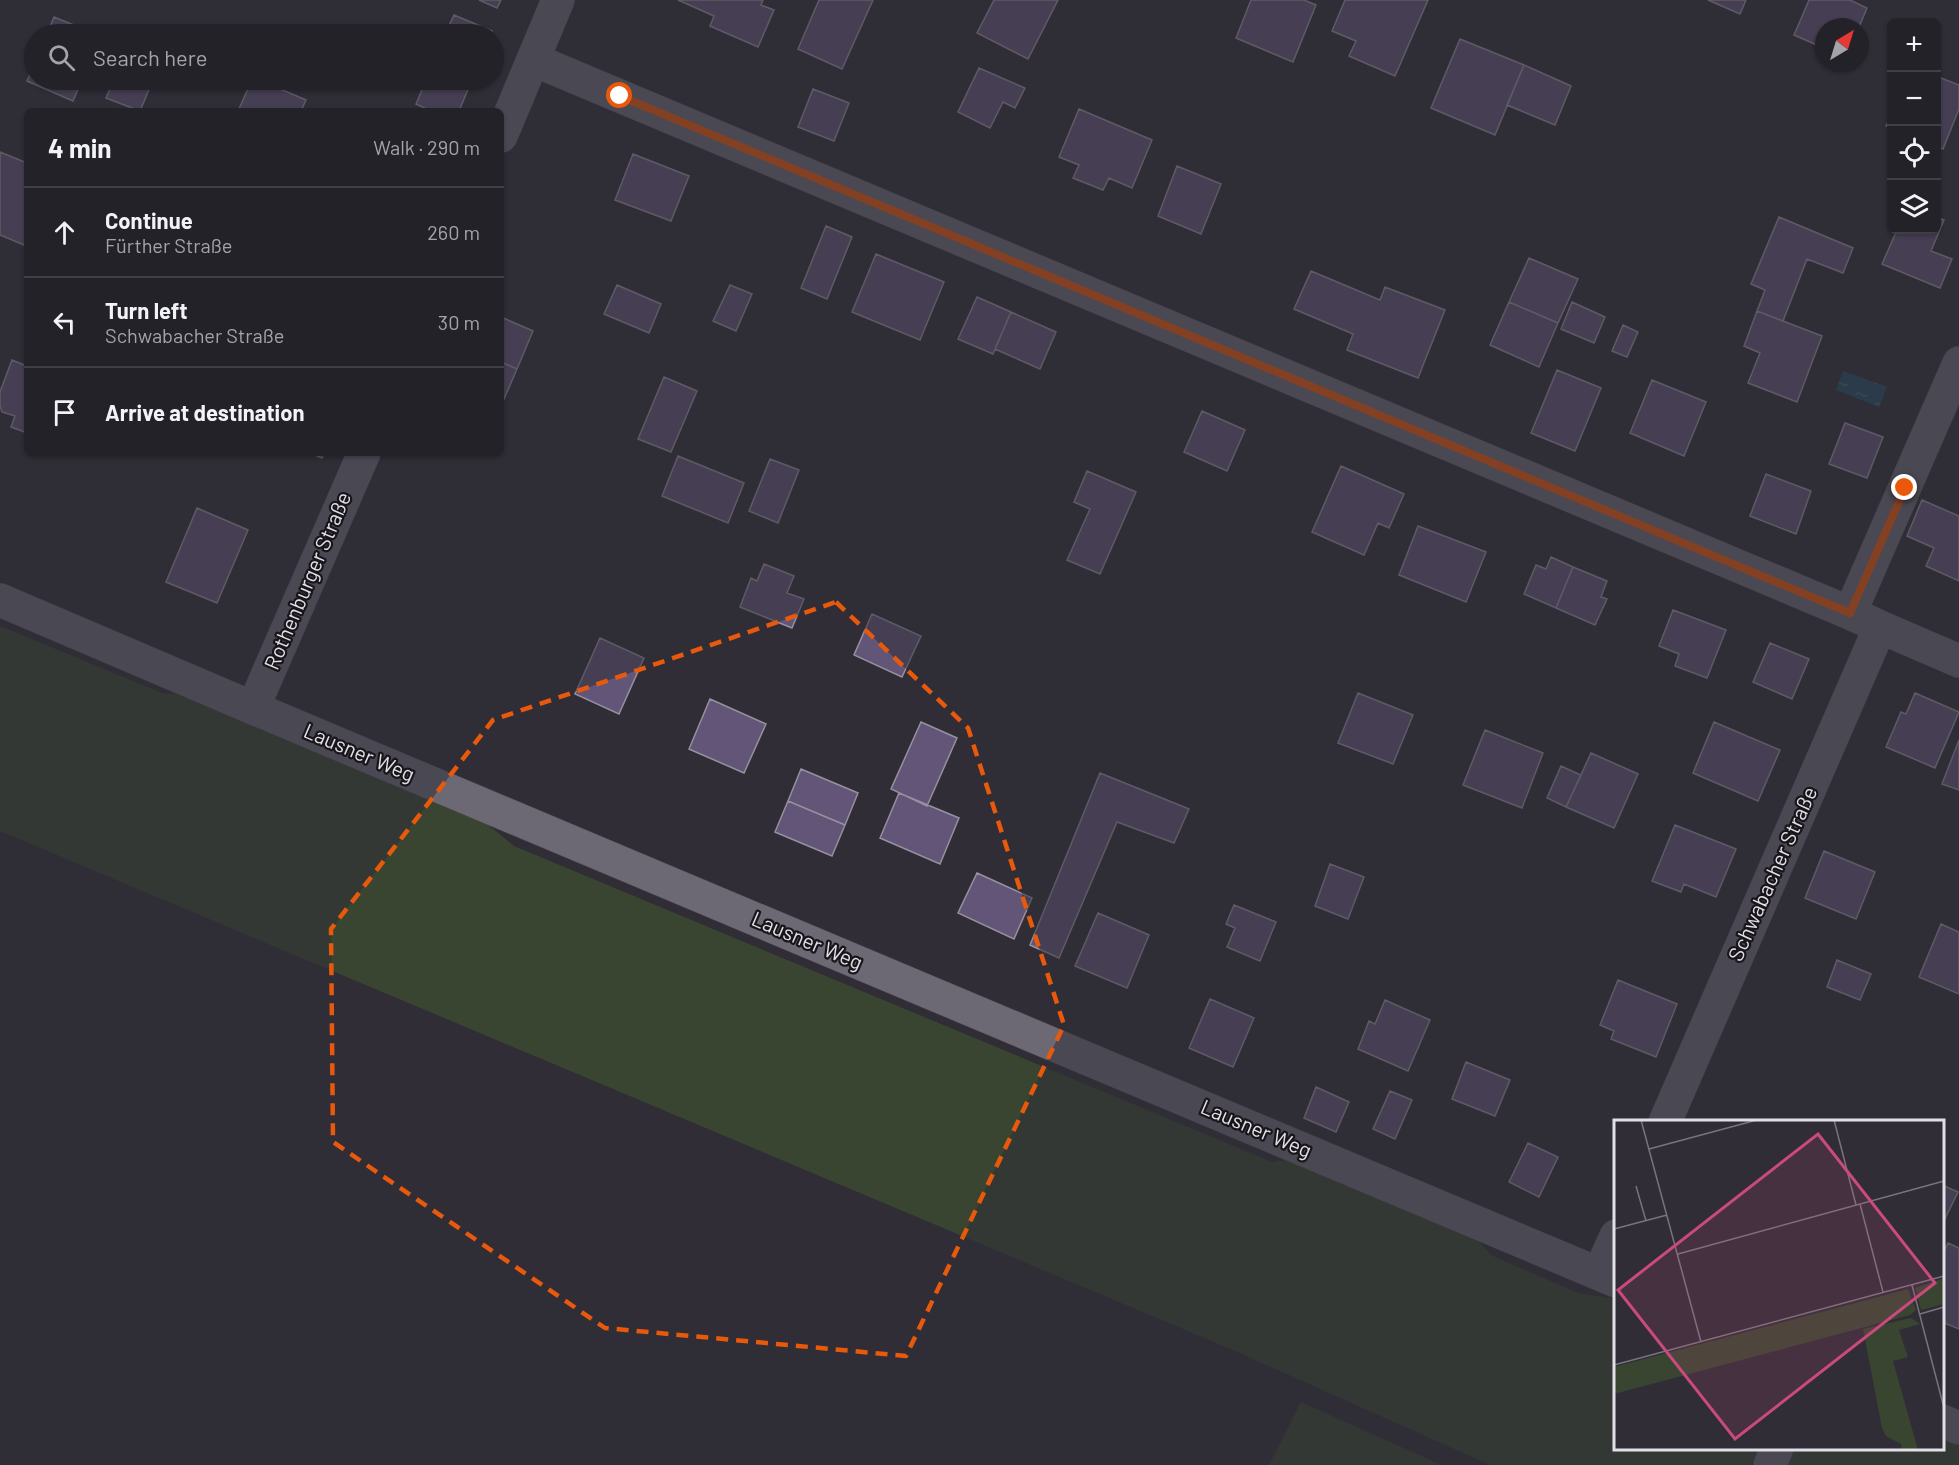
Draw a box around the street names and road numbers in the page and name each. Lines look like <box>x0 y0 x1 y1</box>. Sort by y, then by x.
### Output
street label: Rothenburger Straße <box>258 488 355 673</box>
street label: Lausner Weg <box>300 717 419 786</box>
street label: Schwabacher Straße <box>1722 782 1821 965</box>
street label: Lausner Weg <box>748 905 867 974</box>
street label: Lausner Weg <box>1197 1093 1316 1162</box>

